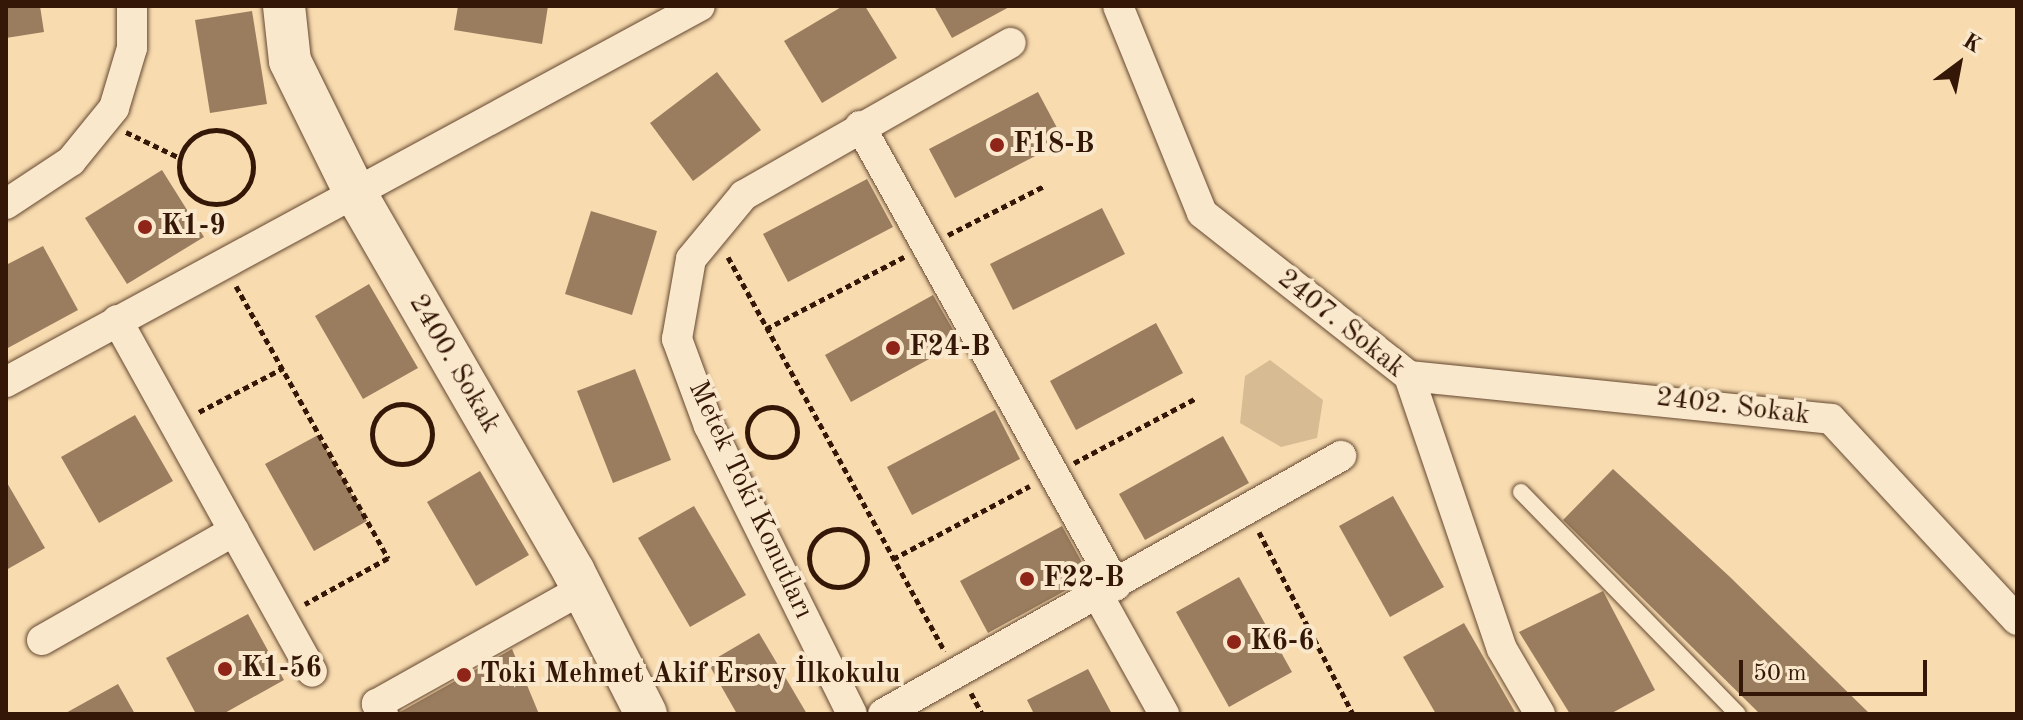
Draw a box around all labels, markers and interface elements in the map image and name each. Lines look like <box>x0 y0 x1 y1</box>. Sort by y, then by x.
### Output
north arrow <box>1919 24 1999 104</box>
text: K <box>1959 30 1985 57</box>
place label: F18-B <box>1013 128 1094 162</box>
marker: F18-B <box>988 136 1006 154</box>
place label: K1-9 <box>161 210 225 244</box>
marker: K1-9 <box>136 218 154 236</box>
street label: 2407. Sokak <box>1270 262 1412 386</box>
street label: 2400. Sokak <box>401 289 507 439</box>
place label: F24-B <box>909 331 990 365</box>
marker: F24-B <box>884 339 902 357</box>
street label: Metek Toki Konutları <box>680 376 820 624</box>
street label: 2402. Sokak <box>1654 381 1812 433</box>
place label: F22-B <box>1043 562 1124 596</box>
marker: F22-B <box>1018 570 1036 588</box>
place label: K6-6 <box>1250 625 1314 659</box>
marker: K6-6 <box>1225 633 1243 651</box>
scale bar <box>1743 644 1931 694</box>
place label: K1-56 <box>241 652 322 686</box>
place label: Toki Mehmet Akif Ersoy İlkokulu <box>480 658 900 692</box>
marker: K1-56 <box>216 660 234 678</box>
text: 50 m <box>1753 662 1807 686</box>
marker: Toki Mehmet Akif Ersoy İlkokulu <box>455 666 473 684</box>

